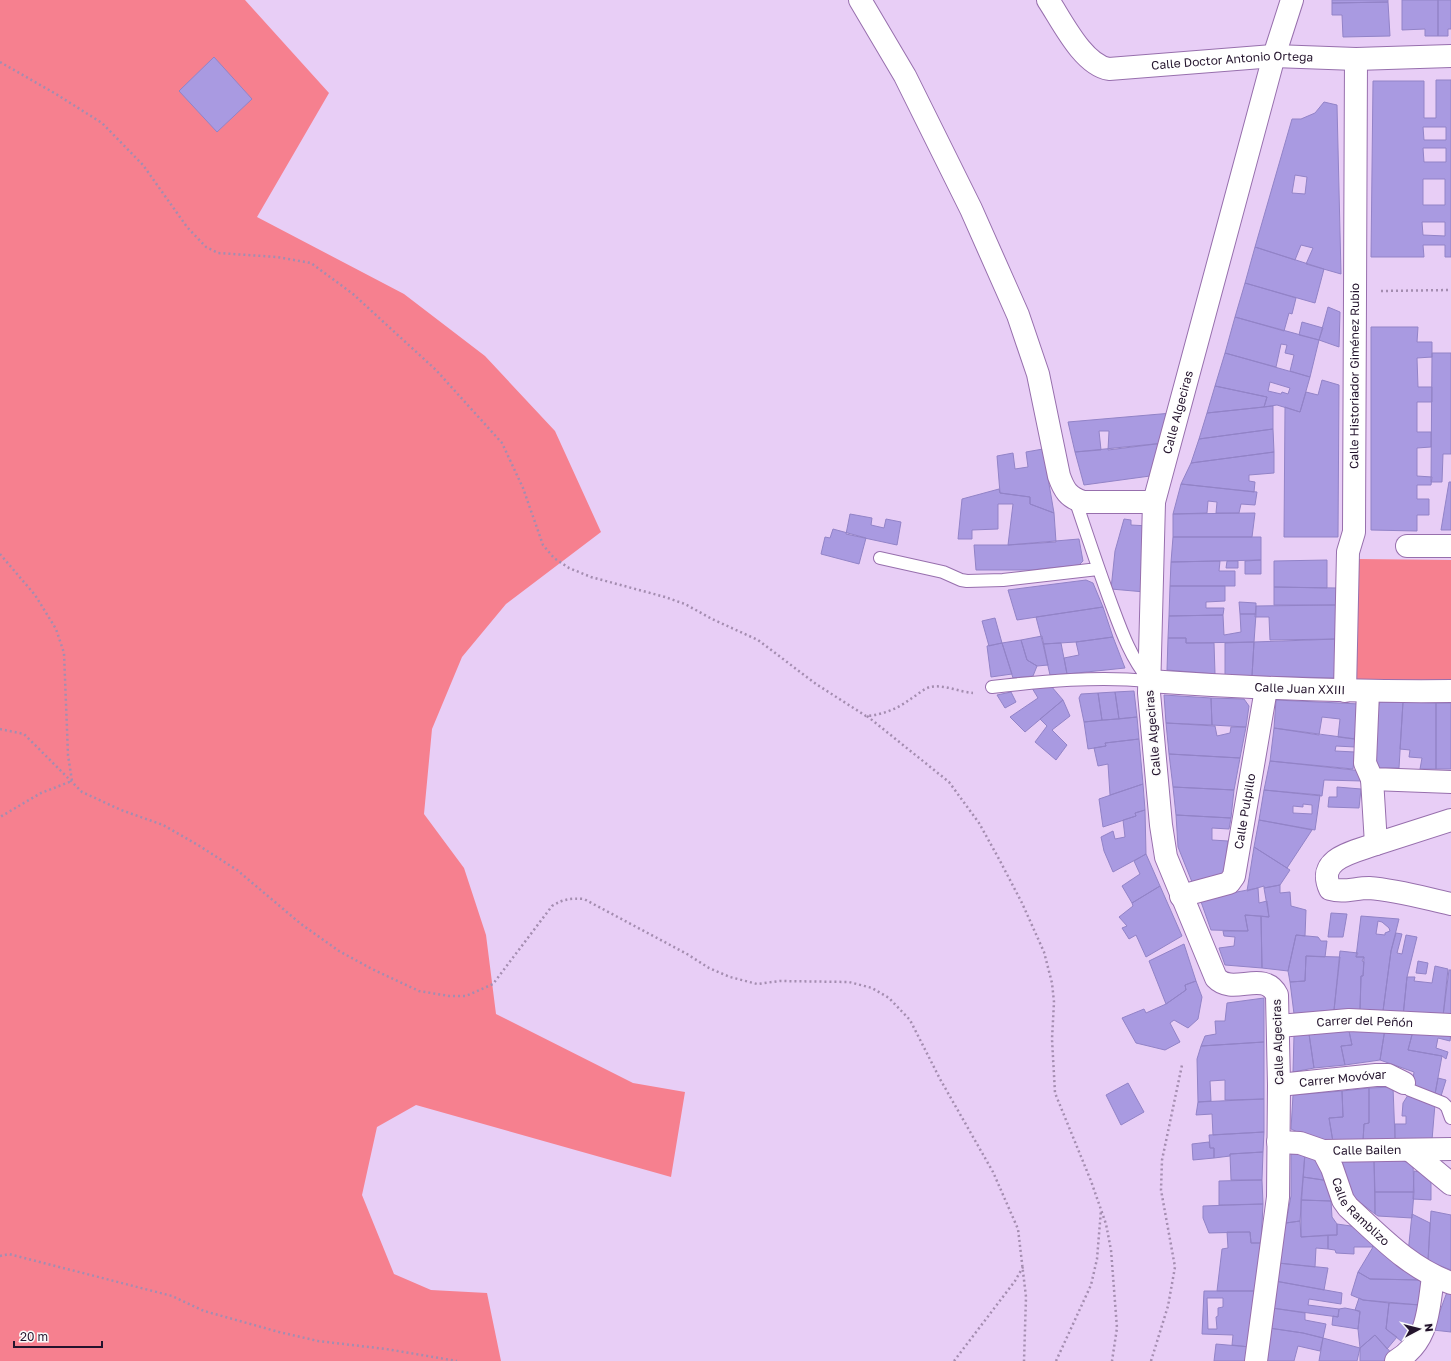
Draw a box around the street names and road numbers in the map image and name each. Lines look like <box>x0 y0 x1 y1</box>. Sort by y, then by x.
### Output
street label: Calle Doctor Antonio Ortega <box>1151 48 1314 73</box>
street label: Calle Historiador Giménez Rubio <box>1346 283 1362 469</box>
street label: Calle Algeciras <box>1159 369 1196 455</box>
street label: Calle Juan XXIII <box>1254 679 1345 697</box>
street label: Calle Algeciras <box>1141 690 1164 776</box>
street label: Calle Pulpillo <box>1231 772 1258 850</box>
street label: Calle Algeciras <box>1269 999 1286 1085</box>
street label: Carrer del Peñón <box>1316 1012 1413 1030</box>
street label: Carrer Movóvar <box>1298 1067 1387 1090</box>
street label: Calle Bailen <box>1333 1142 1401 1158</box>
street label: Calle Ramblizo <box>1329 1175 1393 1249</box>

